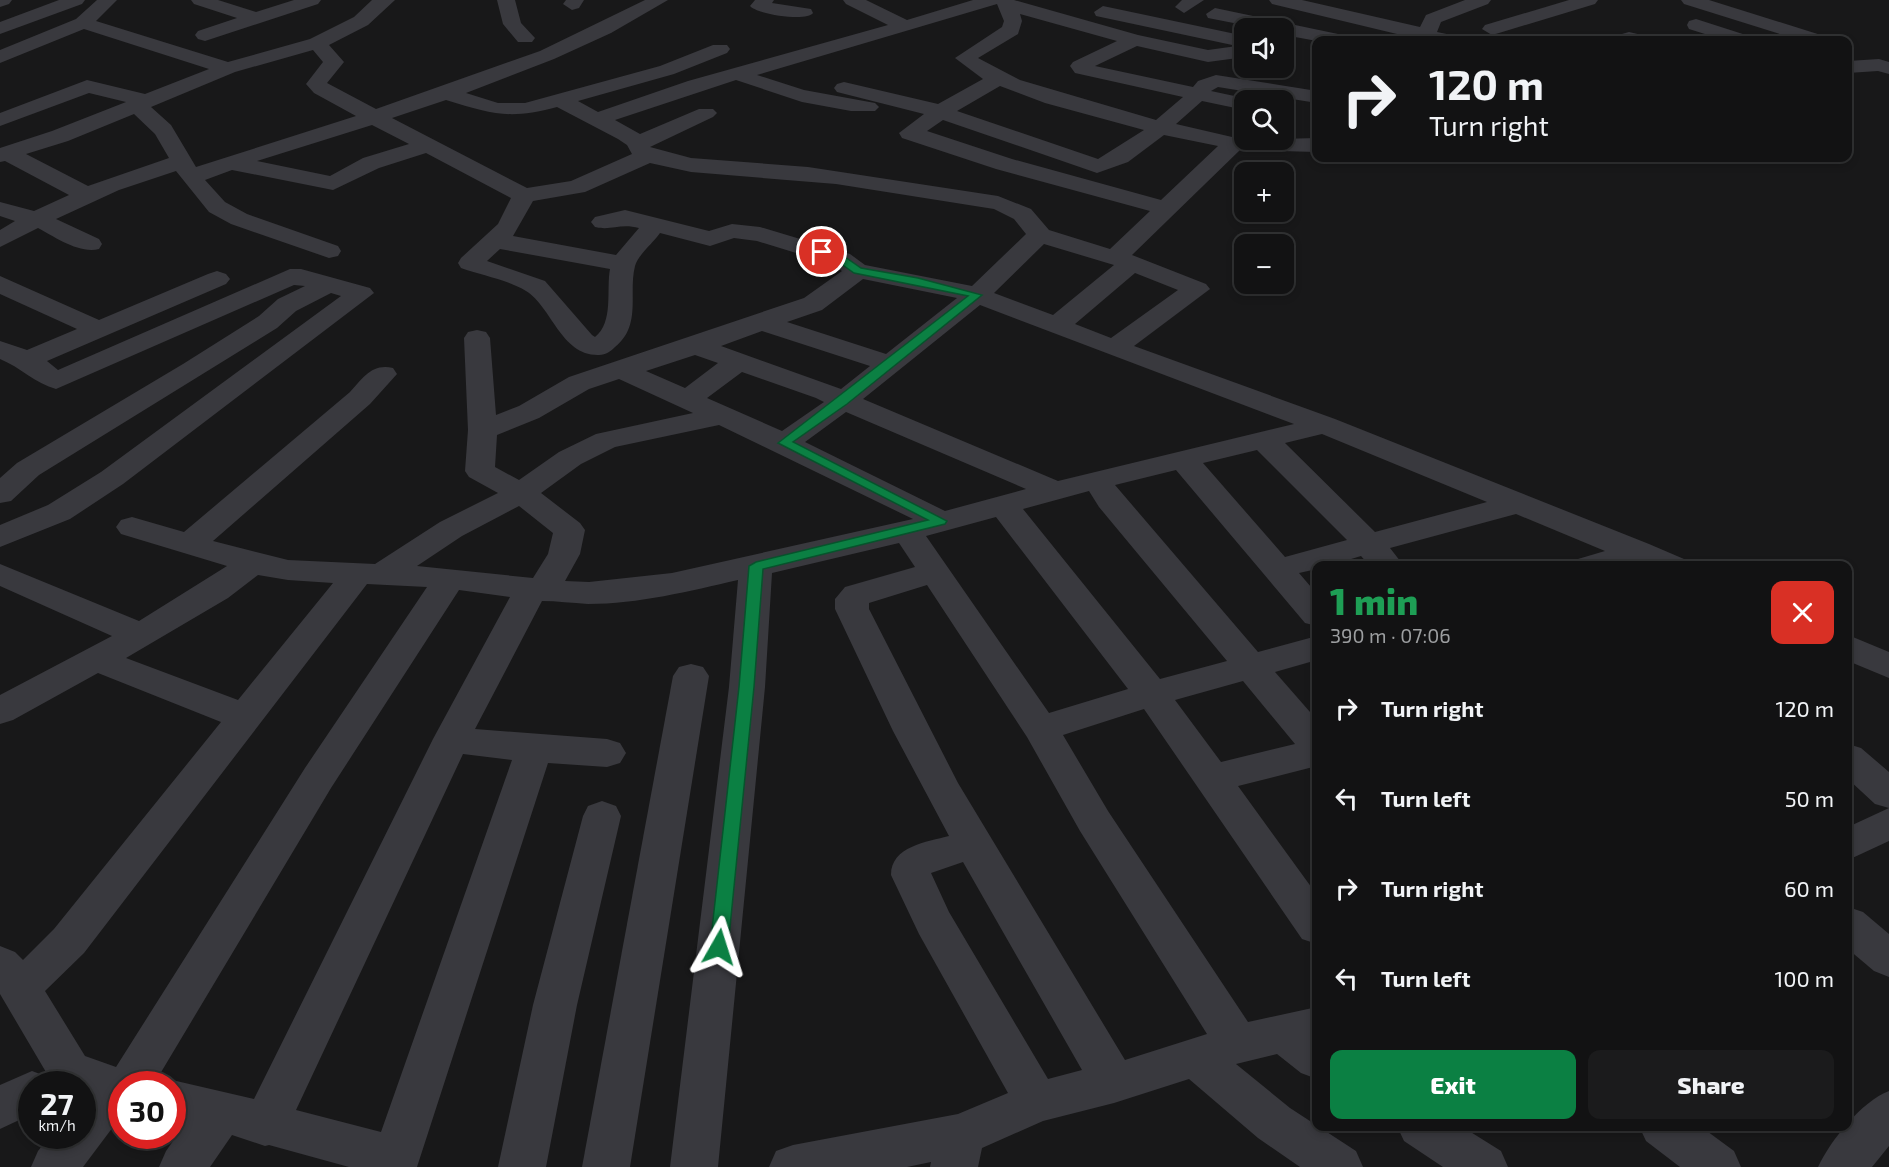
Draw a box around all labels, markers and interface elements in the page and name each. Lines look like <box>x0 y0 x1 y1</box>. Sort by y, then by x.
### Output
map controls <box>1234 18 1294 294</box>
button: sound <box>1234 18 1294 78</box>
text: 120 m <box>1429 58 1544 108</box>
icon: right <box>1330 60 1408 138</box>
button: search <box>1234 90 1294 150</box>
text: Turn right <box>1429 109 1549 141</box>
button: + <box>1234 162 1294 222</box>
pin <box>796 226 847 277</box>
button: − <box>1234 234 1294 294</box>
icon: arrive <box>805 235 838 268</box>
text: 1 min <box>1330 579 1418 622</box>
button: close <box>1771 581 1834 644</box>
text: 390 m · 07:06 <box>1330 623 1451 647</box>
icon: right <box>1330 692 1363 725</box>
text: Turn right <box>1381 695 1483 721</box>
text: 120 m <box>1775 695 1834 721</box>
icon: left <box>1330 782 1363 815</box>
text: Turn left <box>1381 785 1470 811</box>
text: 50 m <box>1785 785 1834 811</box>
icon: right <box>1330 872 1363 905</box>
text: Turn right <box>1381 875 1483 901</box>
text: 60 m <box>1784 875 1834 901</box>
position arrow <box>687 915 751 979</box>
icon: left <box>1330 962 1363 995</box>
text: Turn left <box>1381 965 1470 991</box>
text: 100 m <box>1775 965 1834 991</box>
button: Exit <box>1330 1050 1576 1119</box>
button: Share <box>1588 1050 1834 1119</box>
speed limit sign: 30 <box>108 1071 186 1149</box>
text: 27 <box>40 1085 74 1121</box>
text: km/h <box>38 1116 76 1134</box>

